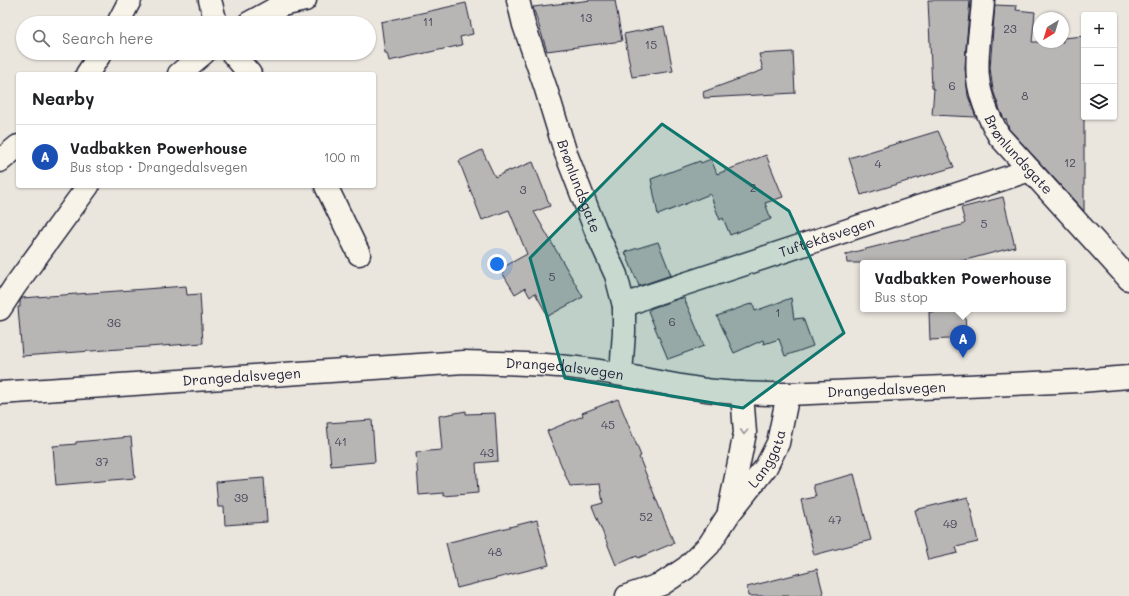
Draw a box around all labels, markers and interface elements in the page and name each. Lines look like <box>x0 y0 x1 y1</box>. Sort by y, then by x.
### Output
house number: 13 <box>580 9 592 25</box>
north arrow <box>1033 12 1069 48</box>
map controls <box>1081 12 1117 120</box>
button: + <box>1081 12 1117 48</box>
house number: 11 <box>423 13 433 29</box>
search box <box>16 16 376 60</box>
house number: 23 <box>1003 20 1017 36</box>
icon: search <box>30 27 52 49</box>
text: Search here <box>62 28 153 48</box>
house number: 15 <box>645 36 657 52</box>
button: − <box>1081 48 1117 84</box>
house number: 6 <box>948 77 956 93</box>
button: layers <box>1081 84 1117 120</box>
text: Nearby <box>32 87 94 109</box>
house number: 8 <box>1021 87 1029 103</box>
street label: Brønlundsgate <box>981 112 1057 198</box>
street label: Brønlundsgate <box>553 137 606 235</box>
text: Vadbakken Powerhouse <box>70 138 247 158</box>
text: A <box>40 148 50 165</box>
text: 100 m <box>324 148 360 165</box>
house number: 12 <box>1064 154 1076 170</box>
house number: 4 <box>874 155 882 171</box>
text: Bus stop · Drangedalsvegen <box>70 158 247 175</box>
house number: 2 <box>750 179 756 195</box>
house number: 3 <box>519 181 527 197</box>
street label: Tuftekåsvegen <box>776 212 877 261</box>
house number: 5 <box>981 215 988 231</box>
your location <box>487 254 507 274</box>
popup <box>860 260 1066 312</box>
house number: 5 <box>549 268 556 284</box>
text: Vadbakken Powerhouse <box>874 268 1052 288</box>
text: Bus stop <box>874 288 928 305</box>
house number: 1 <box>775 304 781 320</box>
house number: 6 <box>668 313 676 329</box>
house number: 36 <box>107 314 121 330</box>
pin: A <box>950 325 976 358</box>
street label: Drangedalsvegen <box>505 353 625 384</box>
street label: Drangedalsvegen <box>182 363 301 390</box>
street label: Drangedalsvegen <box>827 377 946 401</box>
house number: 45 <box>601 416 615 432</box>
street label: Langgata <box>743 428 789 491</box>
one-way arrow <box>739 429 748 435</box>
house number: 41 <box>335 433 347 449</box>
house number: 43 <box>480 444 494 460</box>
house number: 37 <box>95 453 109 469</box>
house number: 39 <box>234 489 248 505</box>
house number: 52 <box>639 508 653 524</box>
house number: 47 <box>828 511 842 527</box>
house number: 49 <box>943 515 957 531</box>
house number: 48 <box>488 543 502 559</box>

